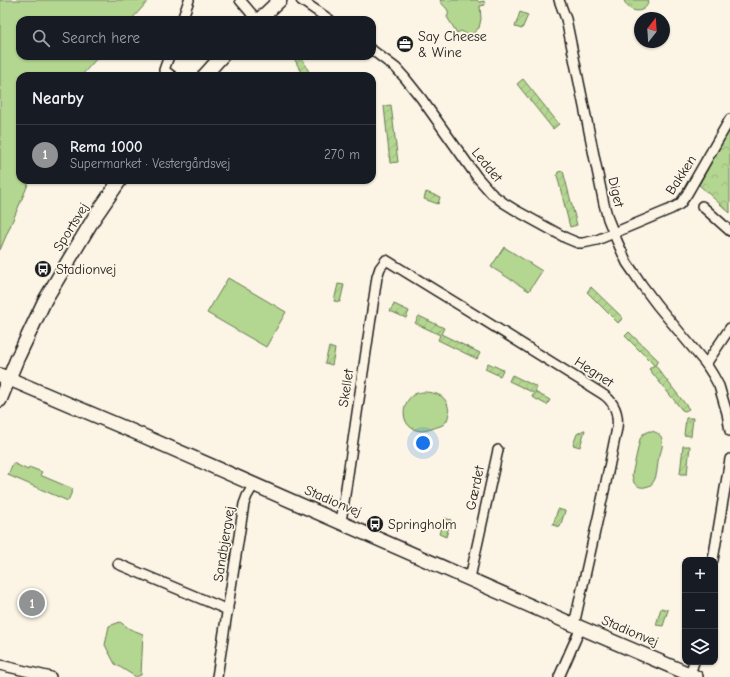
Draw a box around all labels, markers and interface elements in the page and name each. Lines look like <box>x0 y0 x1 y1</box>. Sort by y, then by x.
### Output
north arrow <box>634 12 670 48</box>
search box <box>16 16 376 60</box>
icon: search <box>30 27 52 49</box>
place label: Say Cheese & Wine <box>418 28 487 61</box>
text: Search here <box>62 29 140 47</box>
office icon: Say Cheese & Wine <box>395 34 415 54</box>
text: Nearby <box>32 89 83 108</box>
text: Rema 1000 <box>70 138 143 156</box>
street label: Leddet <box>468 144 507 187</box>
text: 1 <box>42 147 48 162</box>
text: 270 m <box>324 147 360 162</box>
street label: Bakken <box>662 152 700 198</box>
text: Supermarket · Vestergårdsvej <box>70 156 230 171</box>
street label: Diget <box>604 175 628 210</box>
street label: Sportsvej <box>50 200 92 254</box>
bus stop icon: Stadionvej <box>33 259 53 279</box>
place label: Stadionvej <box>56 261 116 278</box>
street label: Hegnet <box>571 353 618 391</box>
street label: Skellet <box>335 367 358 408</box>
your location <box>413 433 433 453</box>
street label: Gærdet <box>462 463 488 512</box>
street label: Stadionvej <box>302 481 364 521</box>
street label: Sandbjergvej <box>210 505 238 583</box>
bus stop icon: Springholm <box>365 514 385 534</box>
place label: Springholm <box>388 516 457 533</box>
map controls <box>682 557 718 665</box>
button: + <box>682 557 718 593</box>
pin: 1 <box>19 588 45 618</box>
button: − <box>682 593 718 629</box>
street label: Stadionvej <box>599 611 661 651</box>
button: layers <box>682 629 718 665</box>

